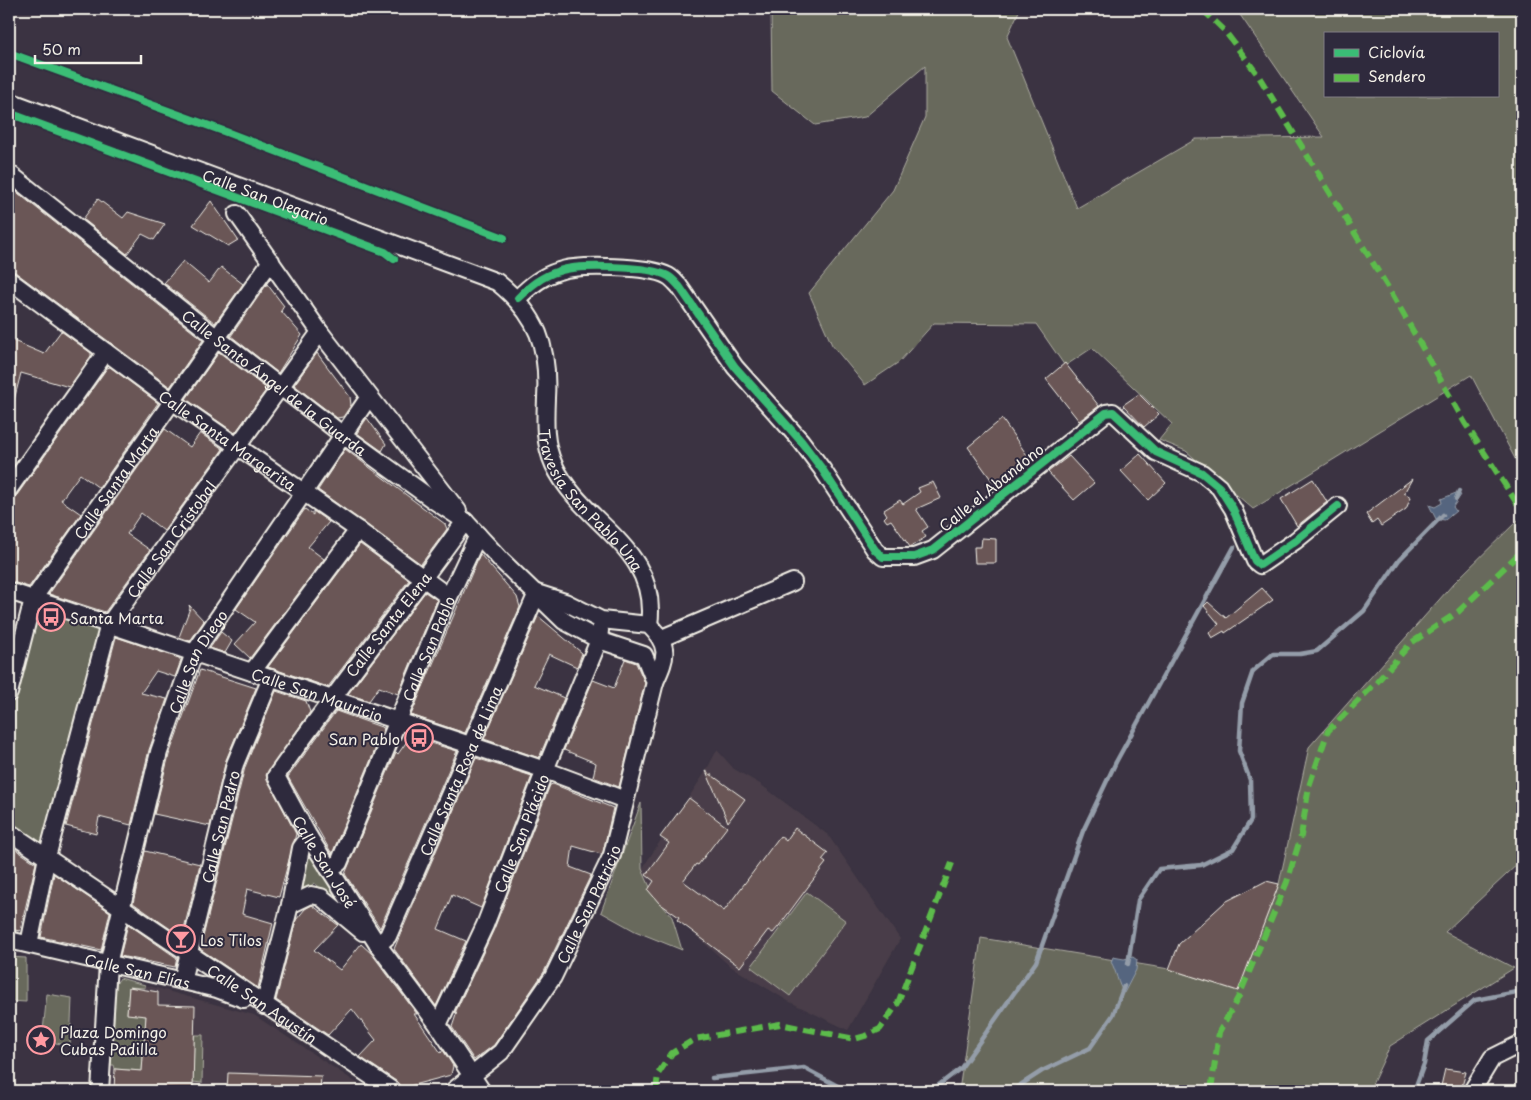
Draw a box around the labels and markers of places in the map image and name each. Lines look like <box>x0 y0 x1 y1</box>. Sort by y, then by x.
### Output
bus stop icon: Santa Marta <box>36 602 66 632</box>
place label: Santa Marta <box>70 606 164 629</box>
bus stop icon: San Pablo <box>404 723 434 753</box>
place label: San Pablo <box>328 727 400 750</box>
bar icon: Los Tilos <box>166 924 196 954</box>
place label: Los Tilos <box>200 928 262 951</box>
place label: Plaza Domingo Cubas Padilla <box>60 1020 167 1060</box>
place icon: Plaza Domingo Cubas Padilla <box>26 1025 56 1055</box>

